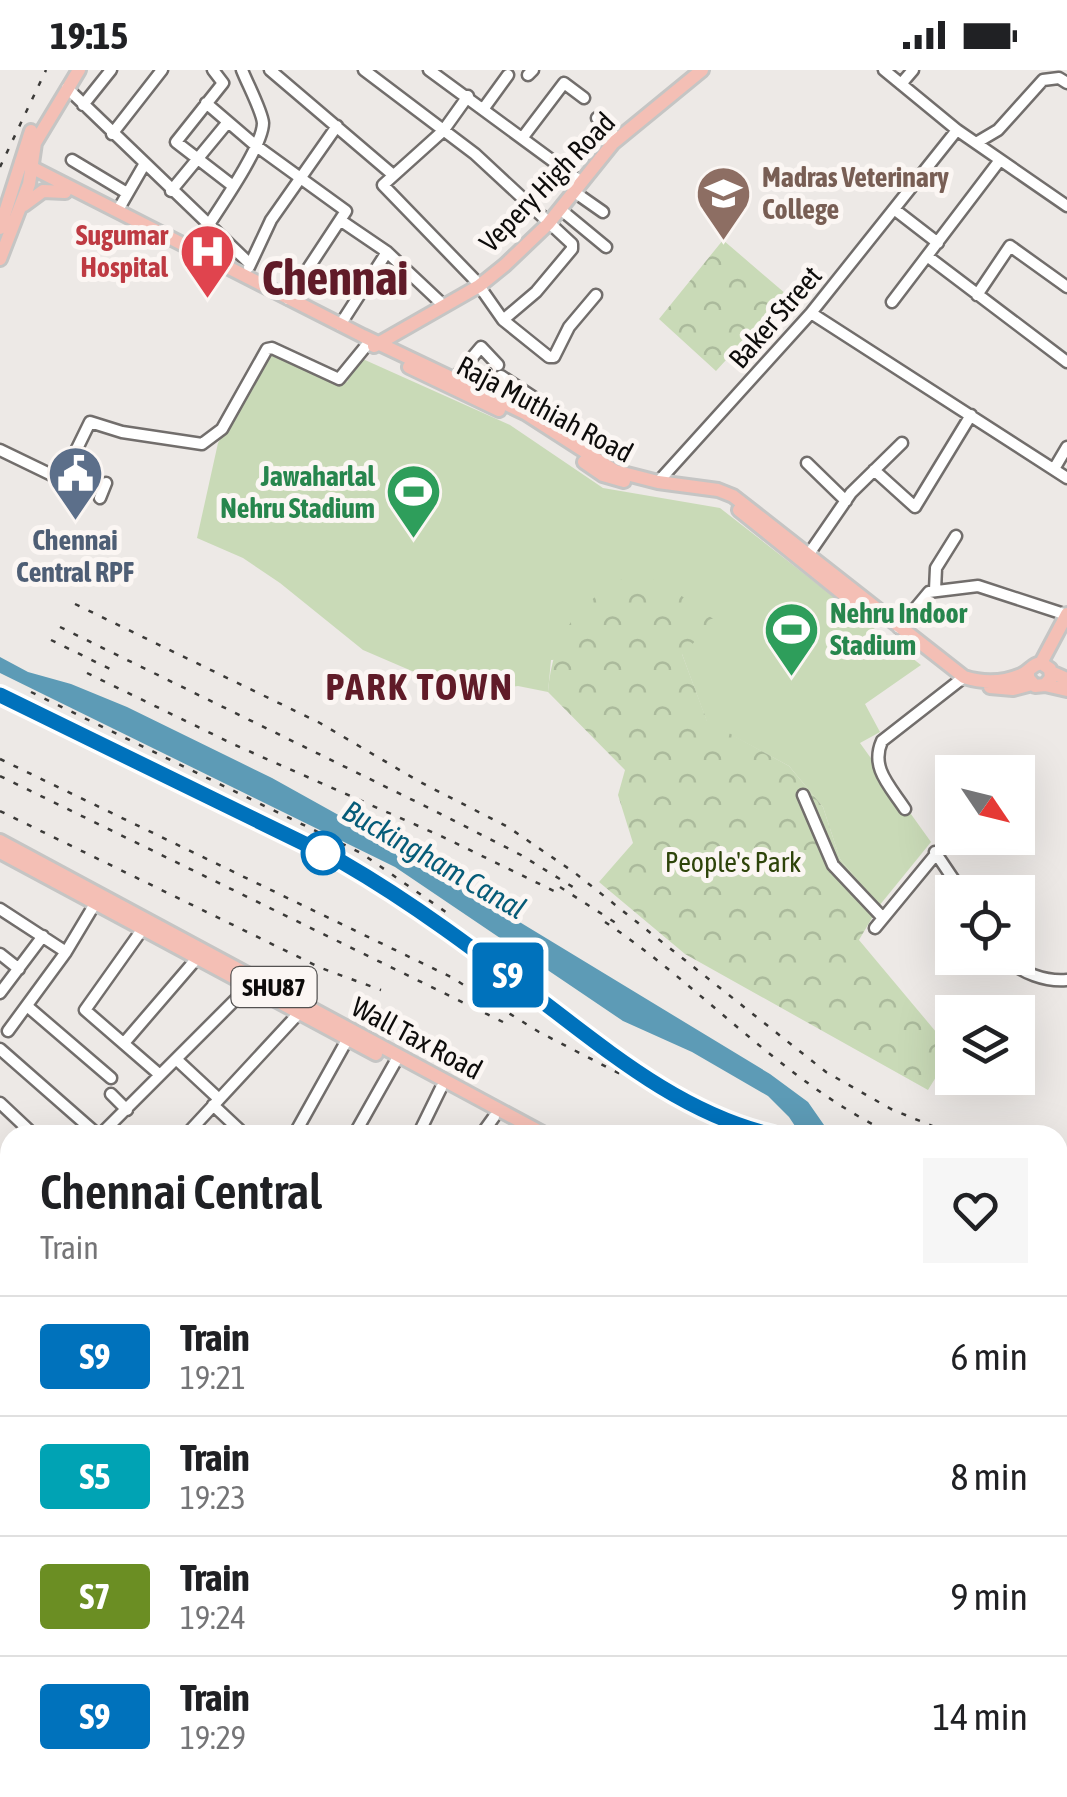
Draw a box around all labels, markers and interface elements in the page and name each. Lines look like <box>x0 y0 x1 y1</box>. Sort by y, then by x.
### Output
text: 19:15 <box>50 14 128 57</box>
street label: Vepery High Road <box>473 106 621 258</box>
place label: Madras Veterinary College <box>762 161 949 225</box>
school or university icon: Madras Veterinary College <box>693 163 753 242</box>
place label: Sugumar Hospital <box>76 219 169 283</box>
hospital icon: Sugumar Hospital <box>177 221 237 300</box>
district label: Chennai <box>262 250 408 305</box>
street label: Baker Street <box>722 260 828 374</box>
street label: Raja Muthiah Road <box>452 349 638 469</box>
public building icon: Chennai Central RPF <box>45 444 105 523</box>
place label: Jawaharlal Nehru Stadium <box>220 460 376 524</box>
sports icon: Jawaharlal Nehru Stadium <box>384 462 444 541</box>
place label: Chennai Central RPF <box>16 524 134 588</box>
place label: Nehru Indoor Stadium <box>830 597 968 661</box>
sports icon: Nehru Indoor Stadium <box>761 599 821 678</box>
district label: PARK TOWN <box>326 665 514 708</box>
north arrow <box>935 755 1035 855</box>
map controls <box>935 755 1035 1095</box>
water label: Buckingham Canal <box>337 793 532 925</box>
unlabelled marker <box>302 832 344 874</box>
park label: People's Park <box>665 846 801 878</box>
button: locate <box>935 875 1035 975</box>
line badge: S9 <box>463 942 553 1008</box>
text: S9 <box>492 955 524 995</box>
road number: SHU87 <box>232 967 316 1007</box>
street label: Wall Tax Road <box>346 990 488 1086</box>
button: layers <box>935 995 1035 1095</box>
button: heart <box>923 1158 1028 1263</box>
text: Chennai Central <box>40 1164 322 1219</box>
text: Train <box>40 1229 99 1266</box>
text: Train <box>180 1316 250 1359</box>
text: 6 min <box>950 1335 1028 1378</box>
text: S9 <box>79 1336 111 1376</box>
text: 19:21 <box>180 1359 246 1396</box>
text: Train <box>180 1436 250 1479</box>
text: 8 min <box>950 1455 1028 1498</box>
text: S5 <box>79 1456 111 1496</box>
text: 19:23 <box>180 1479 246 1516</box>
text: Train <box>180 1556 250 1599</box>
text: 9 min <box>950 1575 1028 1618</box>
text: S7 <box>79 1576 111 1616</box>
text: 19:24 <box>180 1599 246 1636</box>
text: Train <box>180 1676 250 1719</box>
text: 14 min <box>933 1695 1028 1738</box>
text: S9 <box>79 1696 111 1736</box>
text: 19:29 <box>180 1719 246 1756</box>

